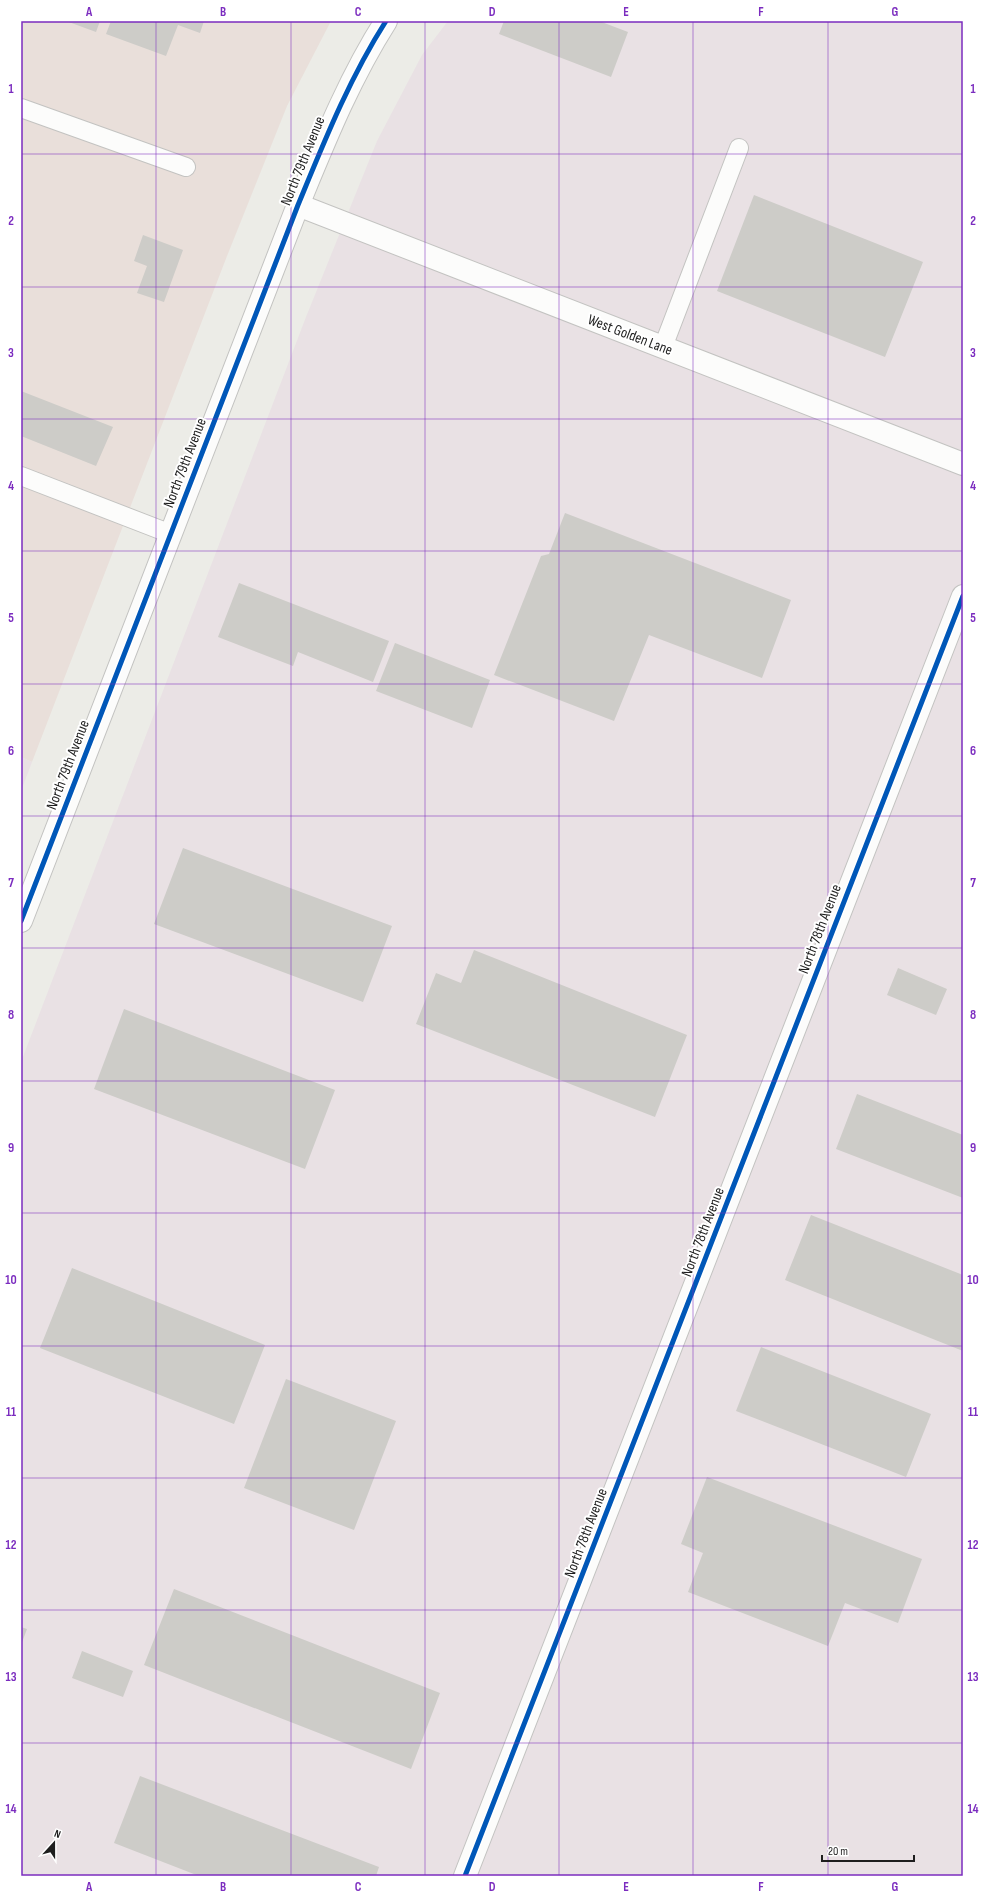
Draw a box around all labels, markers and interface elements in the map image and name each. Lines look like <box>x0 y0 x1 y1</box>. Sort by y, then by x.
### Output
text: A <box>85 4 93 20</box>
text: B <box>220 4 226 20</box>
text: C <box>355 4 362 20</box>
text: D <box>489 4 496 20</box>
text: E <box>623 4 629 20</box>
text: F <box>758 4 764 20</box>
text: G <box>892 4 899 20</box>
text: 1 <box>8 81 14 97</box>
text: 1 <box>970 81 976 97</box>
street label: North 79th Avenue <box>276 114 330 208</box>
text: 2 <box>8 213 14 229</box>
text: 2 <box>970 213 976 229</box>
street label: West Golden Lane <box>585 310 675 360</box>
text: 3 <box>8 345 14 361</box>
text: 3 <box>970 345 976 361</box>
street label: North 79th Avenue <box>159 415 211 511</box>
text: 4 <box>8 478 14 494</box>
text: 4 <box>970 478 976 494</box>
text: 5 <box>8 610 14 626</box>
text: 5 <box>970 610 976 626</box>
street label: North 79th Avenue <box>42 717 94 813</box>
text: 6 <box>8 743 14 759</box>
text: 6 <box>970 743 976 759</box>
text: 7 <box>8 875 14 891</box>
text: 7 <box>970 875 976 891</box>
street label: North 78th Avenue <box>794 882 846 976</box>
text: 8 <box>8 1007 14 1023</box>
text: 8 <box>970 1007 976 1023</box>
text: 9 <box>8 1140 14 1156</box>
text: 9 <box>970 1140 976 1156</box>
street label: North 78th Avenue <box>677 1185 729 1279</box>
text: 10 <box>5 1272 17 1288</box>
text: 10 <box>967 1272 979 1288</box>
text: 11 <box>6 1404 16 1420</box>
text: 11 <box>968 1404 978 1420</box>
street label: North 78th Avenue <box>560 1486 612 1580</box>
text: 12 <box>6 1537 17 1553</box>
text: 12 <box>968 1537 979 1553</box>
text: 13 <box>6 1669 17 1685</box>
text: 13 <box>968 1669 979 1685</box>
text: 14 <box>5 1801 17 1817</box>
text: 14 <box>967 1801 979 1817</box>
north arrow <box>34 1823 74 1863</box>
text: N <box>52 1827 63 1841</box>
scale bar <box>822 1837 914 1863</box>
text: 20 m <box>828 1844 848 1859</box>
text: A <box>85 1879 93 1895</box>
text: B <box>220 1879 226 1895</box>
text: C <box>355 1879 362 1895</box>
text: D <box>489 1879 496 1895</box>
text: E <box>623 1879 629 1895</box>
text: F <box>758 1879 764 1895</box>
text: G <box>892 1879 899 1895</box>

